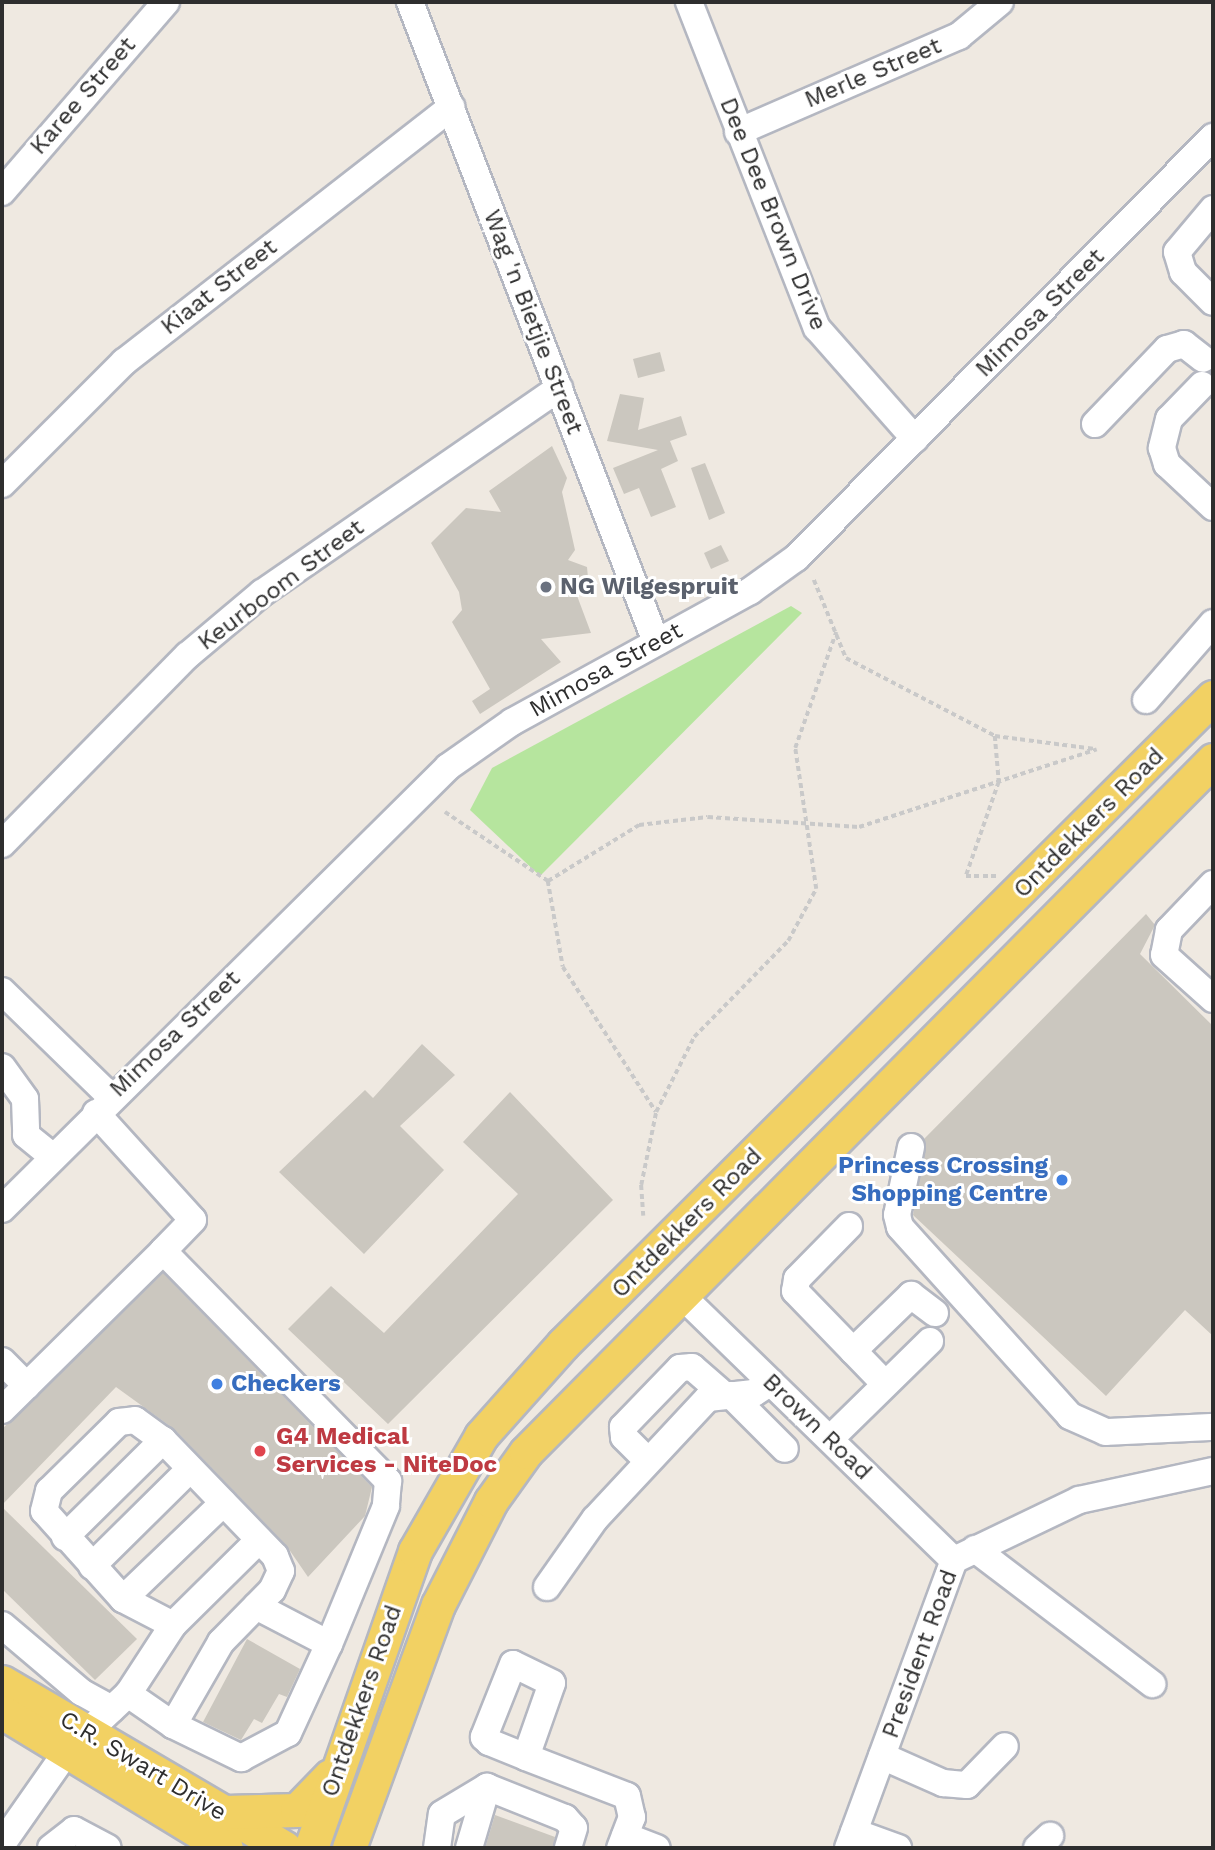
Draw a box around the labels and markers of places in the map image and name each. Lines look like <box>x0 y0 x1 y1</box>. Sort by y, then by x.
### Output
place label: NG Wilgespruit <box>560 573 739 601</box>
marker: NG Wilgespruit <box>538 579 554 595</box>
place label: Princess Crossing Shopping Centre <box>838 1152 1048 1208</box>
marker: Princess Crossing Shopping Centre <box>1054 1172 1070 1188</box>
place label: Checkers <box>231 1370 341 1398</box>
marker: Checkers <box>209 1376 225 1392</box>
place label: G4 Medical Services - NiteDoc <box>276 1423 497 1479</box>
marker: G4 Medical Services - NiteDoc <box>250 1441 270 1461</box>

